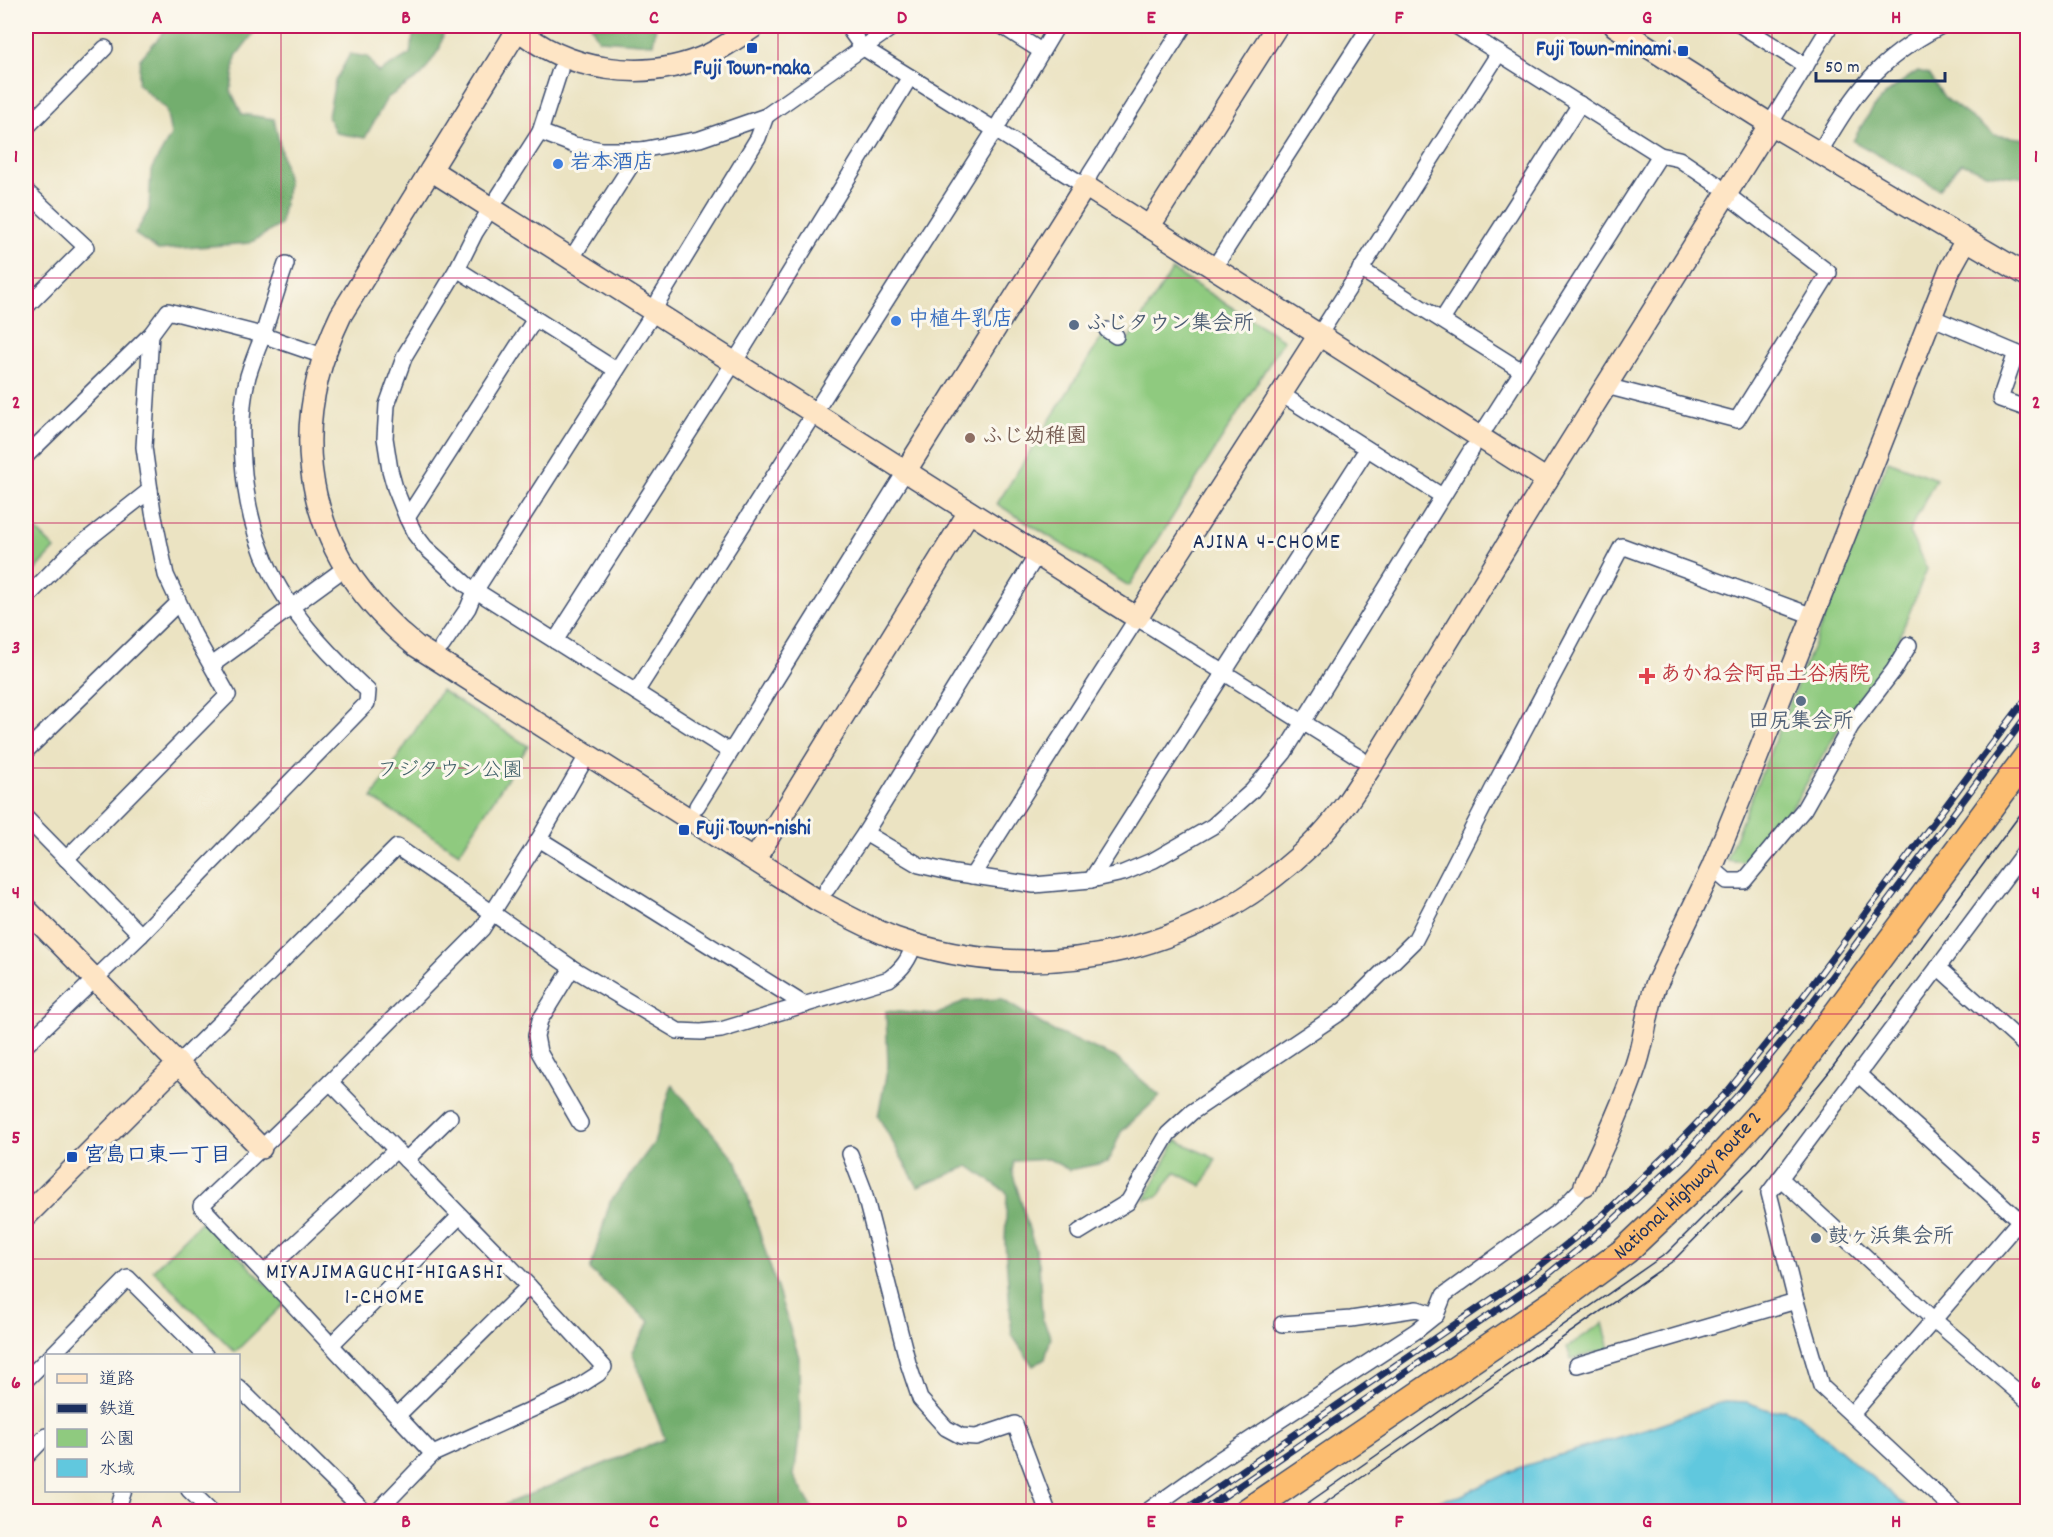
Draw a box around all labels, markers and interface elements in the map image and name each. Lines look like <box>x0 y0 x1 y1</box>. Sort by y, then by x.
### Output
text: A <box>152 5 163 33</box>
text: B <box>401 5 411 33</box>
text: C <box>649 5 659 33</box>
text: D <box>897 5 908 33</box>
text: E <box>1146 5 1156 33</box>
text: F <box>1395 5 1405 33</box>
text: G <box>1642 5 1652 33</box>
text: H <box>1891 5 1901 33</box>
place label: Fuji Town-minami <box>1536 36 1671 66</box>
marker: Fuji Town-naka <box>745 41 759 55</box>
marker: Fuji Town-minami <box>1676 44 1690 58</box>
scale bar <box>1816 45 1945 83</box>
place label: Fuji Town-naka <box>694 55 812 85</box>
text: 50 m <box>1825 56 1860 81</box>
text: 1 <box>14 144 18 172</box>
text: 1 <box>2034 144 2038 172</box>
place label: 岩本酒店 <box>570 149 654 179</box>
marker: 岩本酒店 <box>551 157 565 171</box>
place label: 中植牛乳店 <box>908 306 1013 336</box>
place label: ふじタウン集会所 <box>1086 310 1254 340</box>
marker: 中植牛乳店 <box>889 314 903 328</box>
marker: ふじタウン集会所 <box>1067 318 1081 332</box>
text: 2 <box>12 390 20 418</box>
text: 2 <box>2032 390 2040 418</box>
place label: ふじ幼稚園 <box>982 423 1087 453</box>
marker: ふじ幼稚園 <box>963 431 977 445</box>
district label: AJINA 4-CHOME <box>1193 528 1341 559</box>
text: 3 <box>12 635 20 663</box>
text: 3 <box>2032 635 2040 663</box>
place label: あかね会阿品土谷病院 <box>1660 661 1870 691</box>
marker: あかね会阿品土谷病院 <box>1638 667 1656 685</box>
marker: 田尻集会所 <box>1794 694 1808 708</box>
place label: 田尻集会所 <box>1749 708 1854 738</box>
park label: フジタウン公園 <box>377 757 523 787</box>
place label: Fuji Town-nishi <box>696 815 811 845</box>
marker: Fuji Town-nishi <box>677 823 691 837</box>
text: 4 <box>12 880 20 908</box>
text: 4 <box>2032 880 2040 908</box>
street label: National Highway Route 2 <box>1608 1105 1770 1269</box>
text: 5 <box>11 1125 21 1153</box>
text: 5 <box>2031 1125 2041 1153</box>
place label: 宮島口東一丁目 <box>84 1142 231 1172</box>
marker: 宮島口東一丁目 <box>65 1150 79 1164</box>
place label: 鼓ヶ浜集会所 <box>1828 1223 1954 1253</box>
marker: 鼓ヶ浜集会所 <box>1809 1231 1823 1245</box>
district label: MIYAJIMAGUCHI-HIGASHI 1-CHOME <box>266 1258 504 1314</box>
legend <box>45 1354 240 1492</box>
text: 道路 <box>99 1368 135 1393</box>
text: 6 <box>11 1370 21 1398</box>
text: 6 <box>2031 1370 2041 1398</box>
text: 鉄道 <box>99 1398 135 1423</box>
text: 公園 <box>99 1428 135 1453</box>
text: 水域 <box>99 1458 135 1483</box>
text: A <box>152 1509 163 1537</box>
text: B <box>401 1509 411 1537</box>
text: C <box>649 1509 659 1537</box>
text: D <box>897 1509 908 1537</box>
text: E <box>1146 1509 1156 1537</box>
text: F <box>1395 1509 1405 1537</box>
text: G <box>1642 1509 1652 1537</box>
text: H <box>1891 1509 1901 1537</box>

